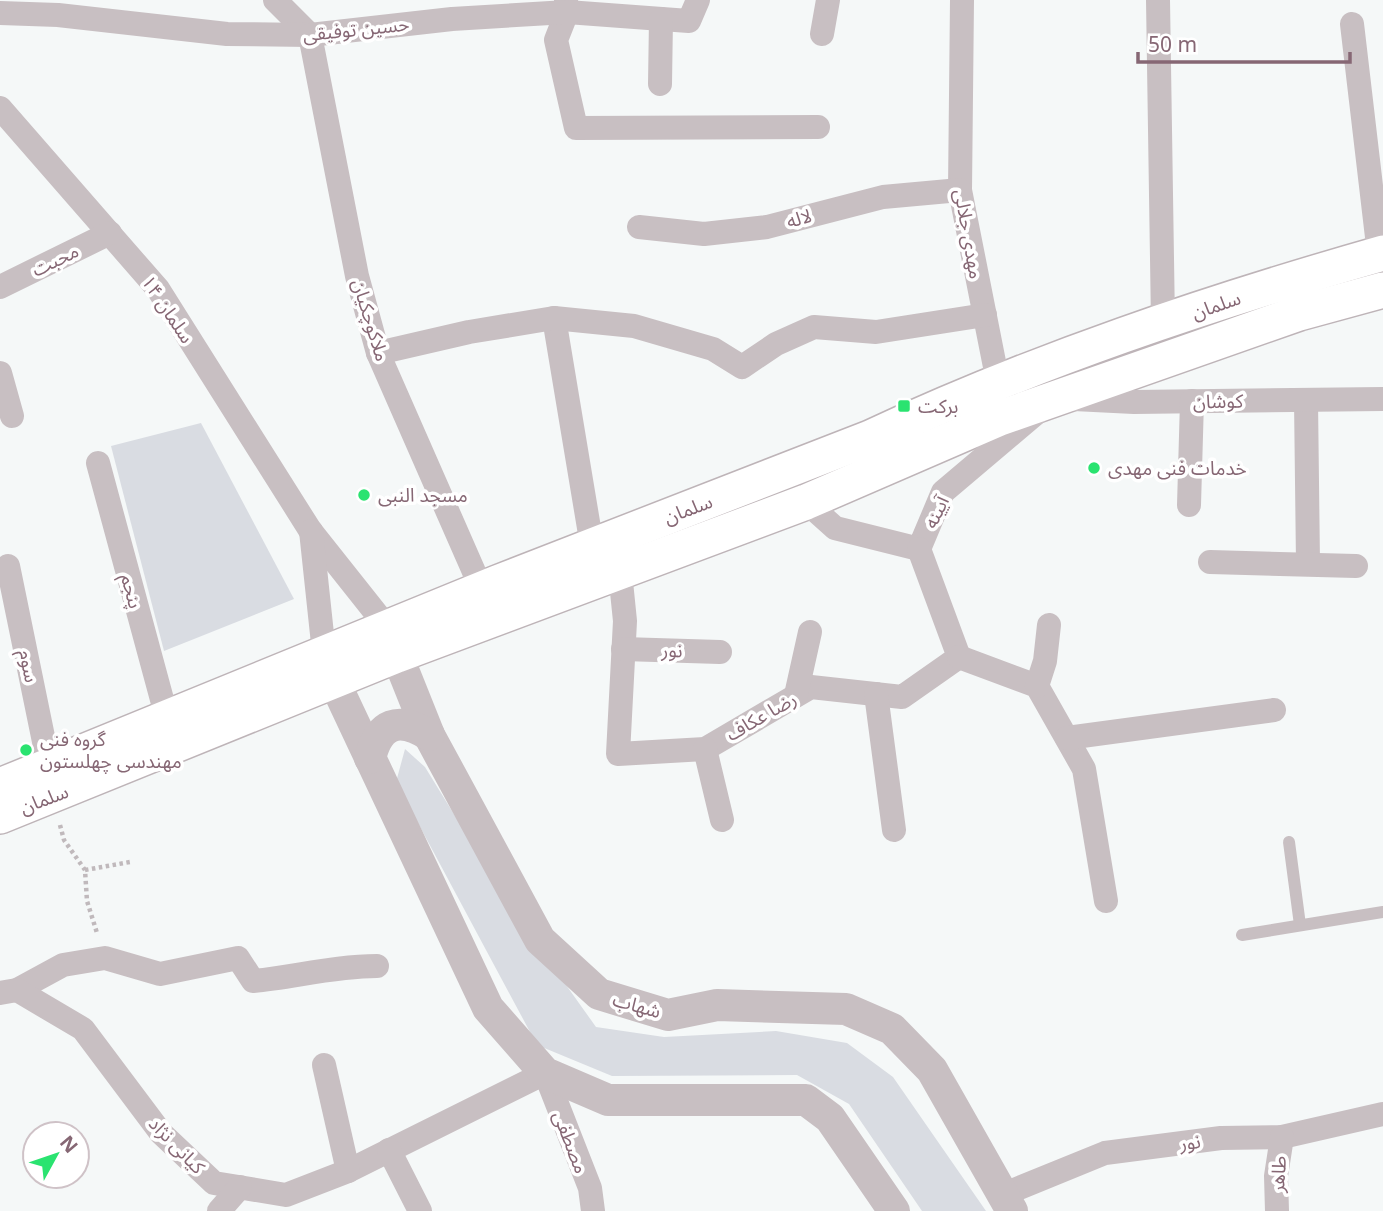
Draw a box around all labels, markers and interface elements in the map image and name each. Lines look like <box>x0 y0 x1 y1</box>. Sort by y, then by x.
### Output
street label: حسین توفیقی <box>302 10 410 48</box>
scale bar <box>1138 21 1350 65</box>
text: 50 m <box>1148 30 1197 58</box>
street label: مهدی جلالی <box>948 187 990 281</box>
street label: لاله <box>783 202 815 234</box>
street label: محبت <box>27 237 83 283</box>
street label: سلمان ۱۴ <box>136 270 200 348</box>
street label: ملاکوچکیان <box>346 276 396 364</box>
street label: سلمان <box>1188 285 1244 325</box>
street label: کوشان <box>1193 388 1245 414</box>
place label: برکت <box>918 393 958 419</box>
marker: برکت <box>896 398 912 414</box>
place label: خدمات فنی مهدی <box>1108 455 1247 481</box>
marker: خدمات فنی مهدی <box>1086 460 1102 476</box>
place label: مسجد النبی <box>378 482 468 508</box>
marker: مسجد النبی <box>356 487 372 503</box>
street label: سلمان <box>660 488 716 530</box>
street label: آیینه <box>917 490 956 533</box>
street label: پنجم <box>113 571 149 612</box>
street label: نور <box>660 637 683 663</box>
street label: سوم <box>11 647 45 685</box>
street label: رضا عکاف <box>721 685 801 747</box>
place label: گروه فنی مهندسی چهلستون <box>40 726 182 774</box>
marker: گروه فنی مهندسی چهلستون <box>18 742 34 758</box>
street label: سلمان <box>16 778 72 820</box>
street label: شهاب <box>610 986 664 1024</box>
street label: مصطفی <box>547 1107 595 1177</box>
street label: کیانی نژاد <box>143 1111 212 1180</box>
north arrow <box>21 1120 91 1190</box>
street label: نور <box>1177 1128 1202 1156</box>
text: N <box>54 1130 84 1158</box>
street label: طاهر <box>1264 1155 1292 1194</box>

